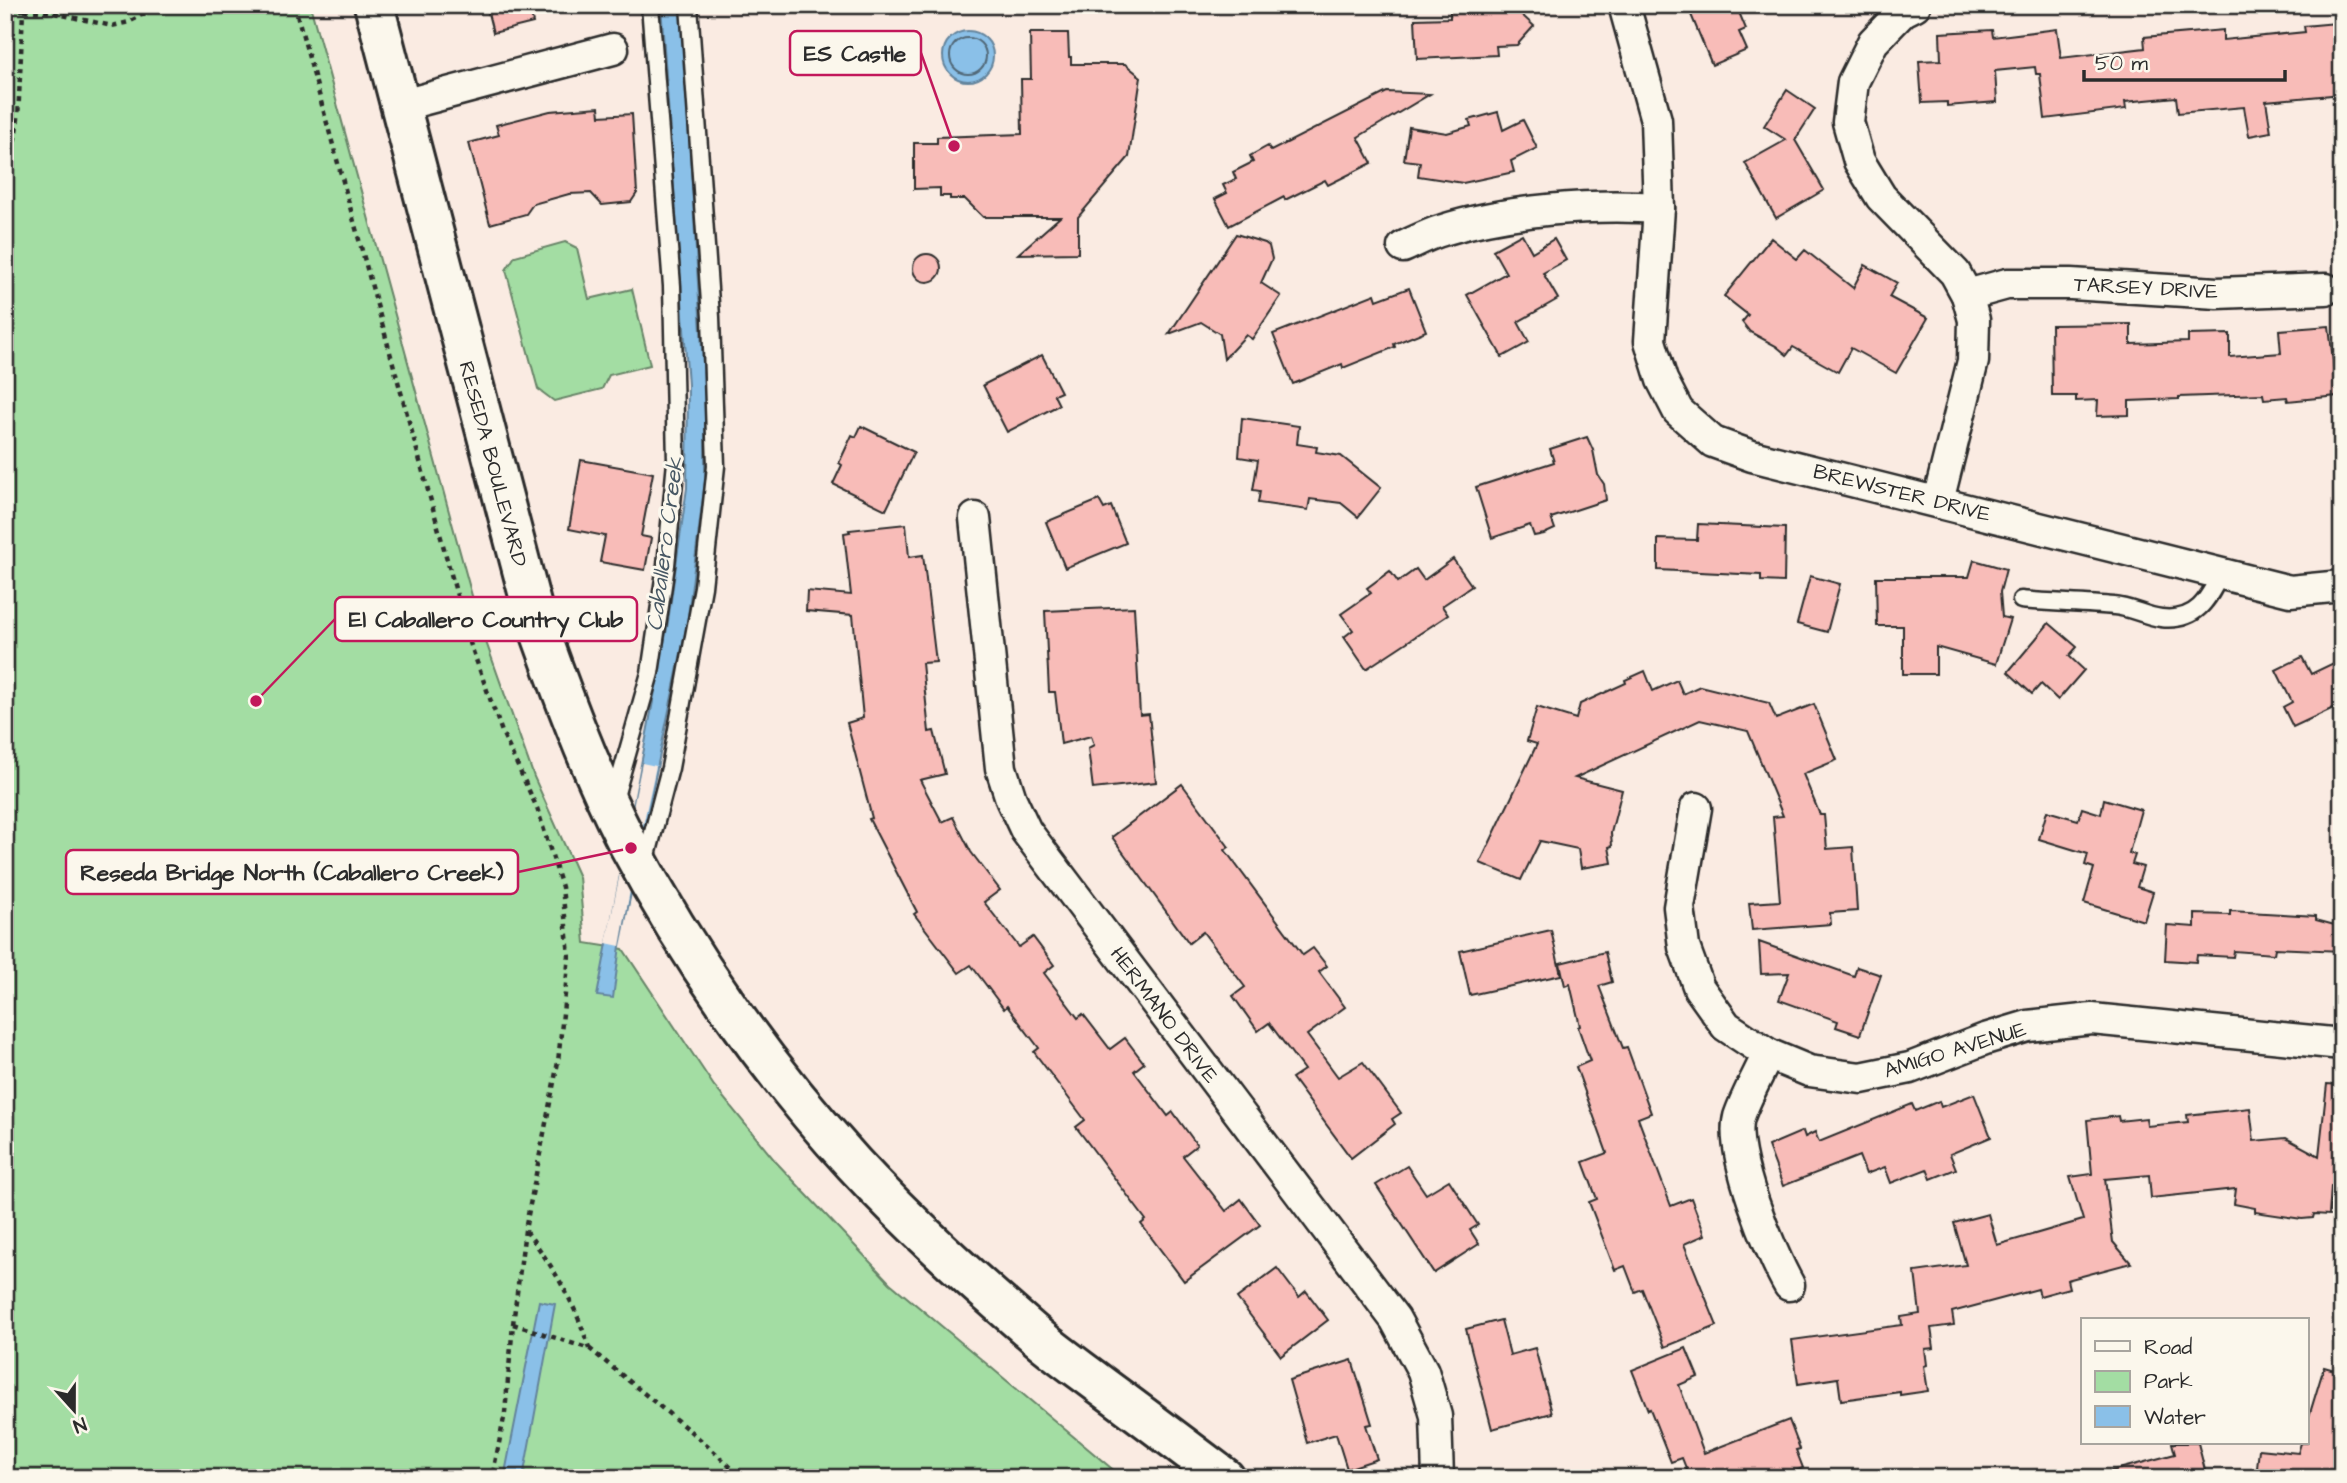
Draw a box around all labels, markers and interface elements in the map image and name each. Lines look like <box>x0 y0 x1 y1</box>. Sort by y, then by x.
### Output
callout: ES Castle <box>790 31 921 75</box>
text: ES Castle <box>804 38 907 70</box>
scale bar <box>2084 38 2286 82</box>
text: 50 m <box>2095 49 2149 78</box>
street label: TARSEY DRIVE <box>2073 270 2219 306</box>
street label: RESEDA BOULEVARD <box>452 358 535 570</box>
water label: Caballero Creek <box>638 454 692 633</box>
street label: BREWSTER DRIVE <box>1810 457 1994 529</box>
callout: El Caballero Country Club <box>335 597 637 641</box>
text: El Caballero Country Club <box>349 604 623 638</box>
callout: Reseda Bridge North (Caballero Creek) <box>66 850 518 894</box>
text: Reseda Bridge North (Caballero Creek) <box>80 857 504 890</box>
street label: HERMANO DRIVE <box>1103 941 1225 1090</box>
street label: AMIGO AVENUE <box>1880 1014 2030 1085</box>
legend <box>2081 1318 2308 1444</box>
text: Road <box>2144 1333 2192 1362</box>
text: Park <box>2144 1367 2193 1396</box>
north arrow <box>38 1374 108 1444</box>
text: Water <box>2144 1403 2206 1432</box>
text: N <box>69 1410 90 1439</box>

